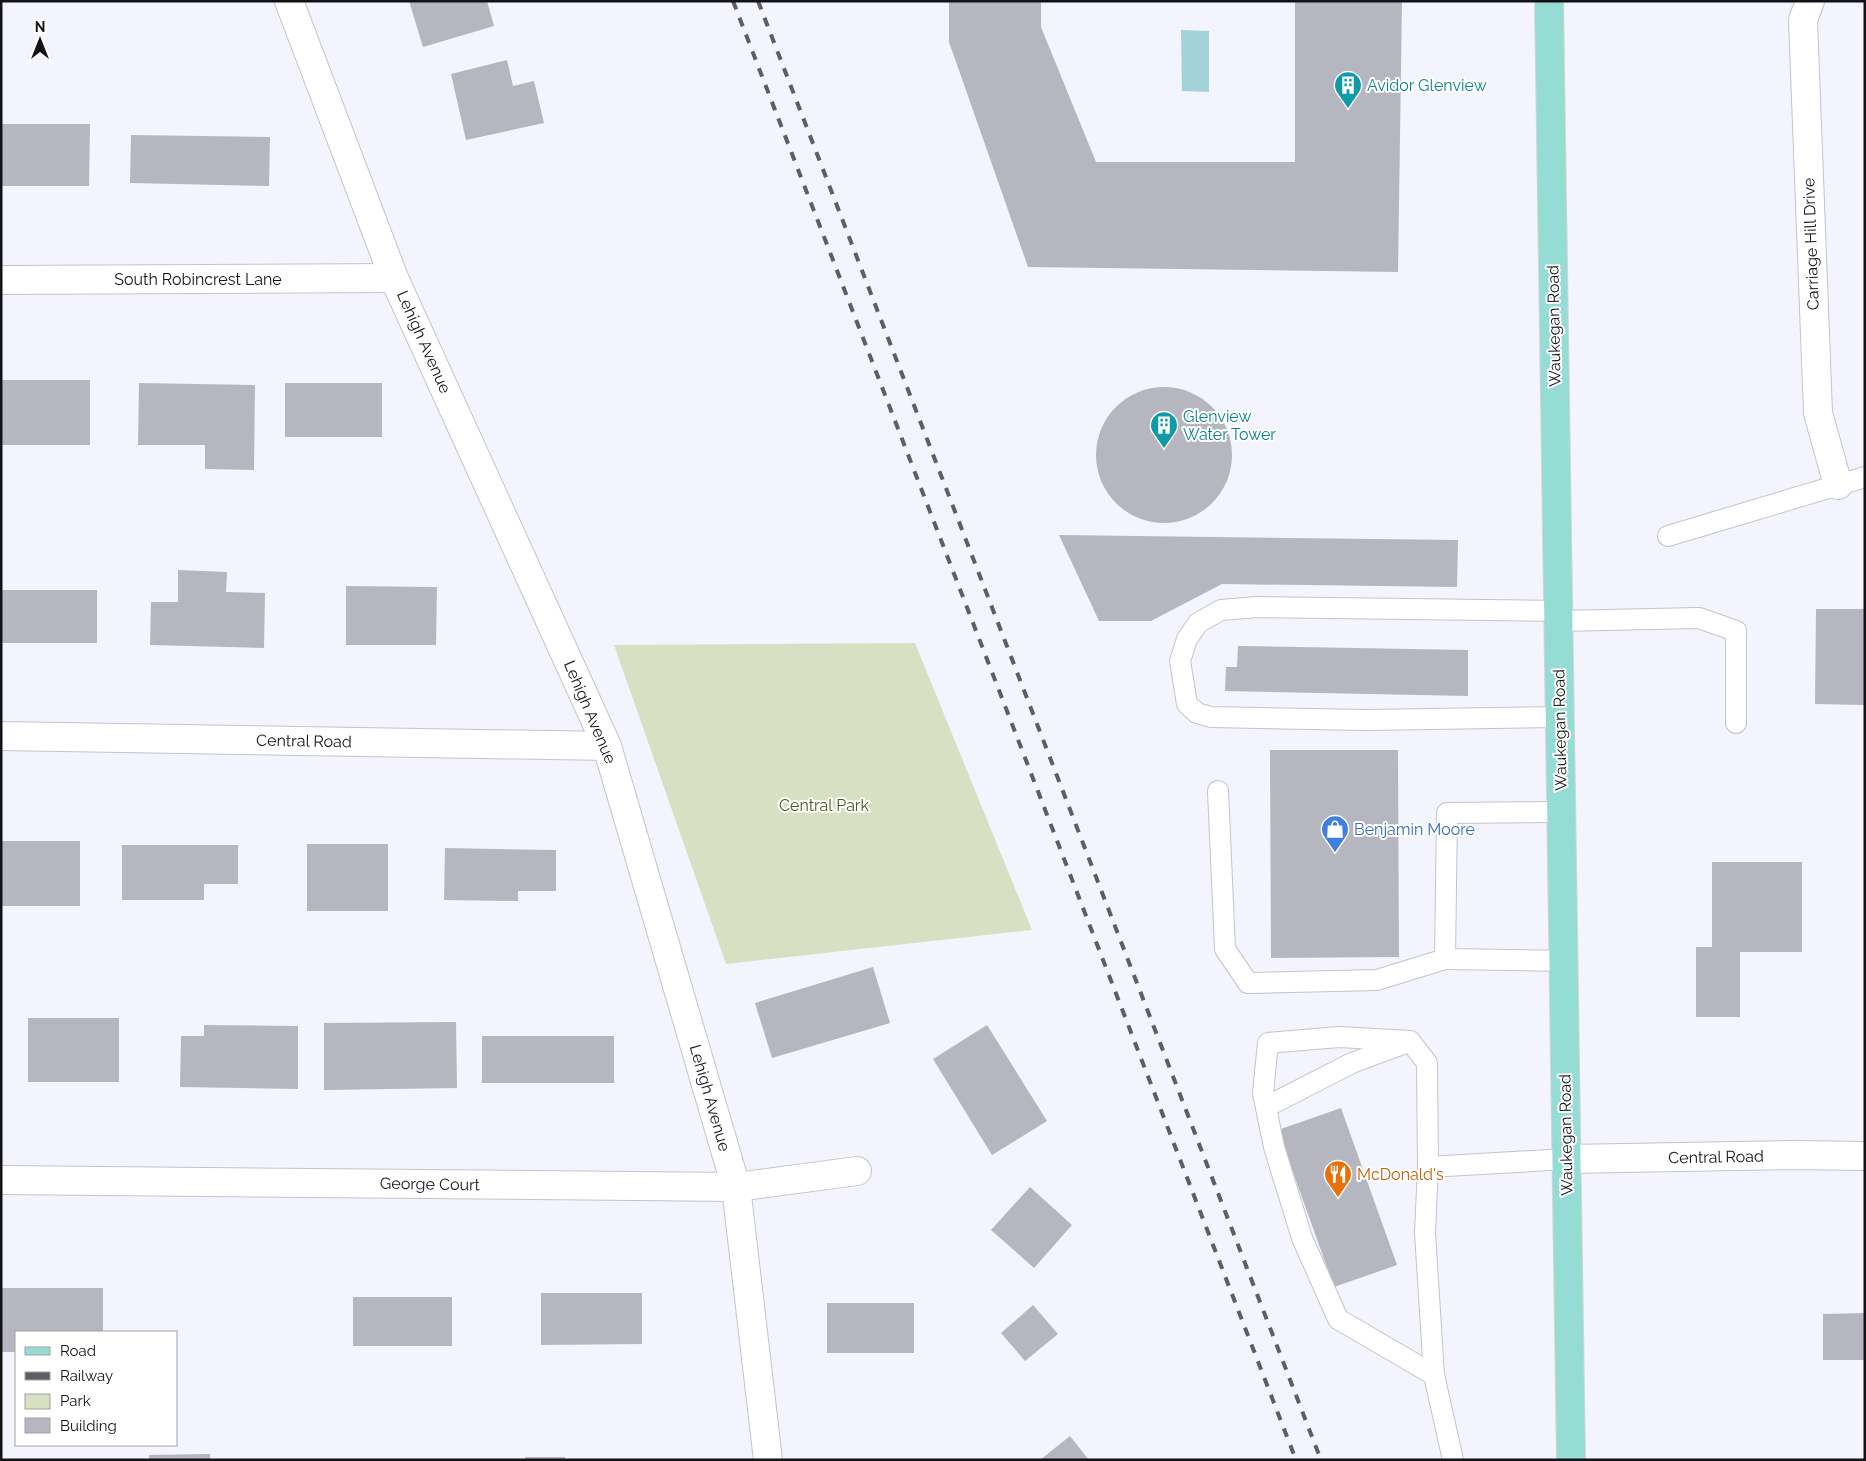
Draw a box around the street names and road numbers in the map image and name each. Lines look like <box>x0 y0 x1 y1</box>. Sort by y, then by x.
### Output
street label: Carriage Hill Drive <box>1799 178 1823 310</box>
street label: Waukegan Road <box>1543 265 1565 387</box>
street label: South Robincrest Lane <box>114 270 282 289</box>
street label: Lehigh Avenue <box>393 288 455 396</box>
street label: Lehigh Avenue <box>560 658 620 766</box>
street label: Waukegan Road <box>1549 669 1571 791</box>
street label: Central Road <box>256 731 352 751</box>
street label: Lehigh Avenue <box>686 1042 734 1154</box>
street label: Waukegan Road <box>1555 1074 1577 1196</box>
street label: Central Road <box>1668 1147 1764 1167</box>
street label: George Court <box>380 1174 481 1194</box>

